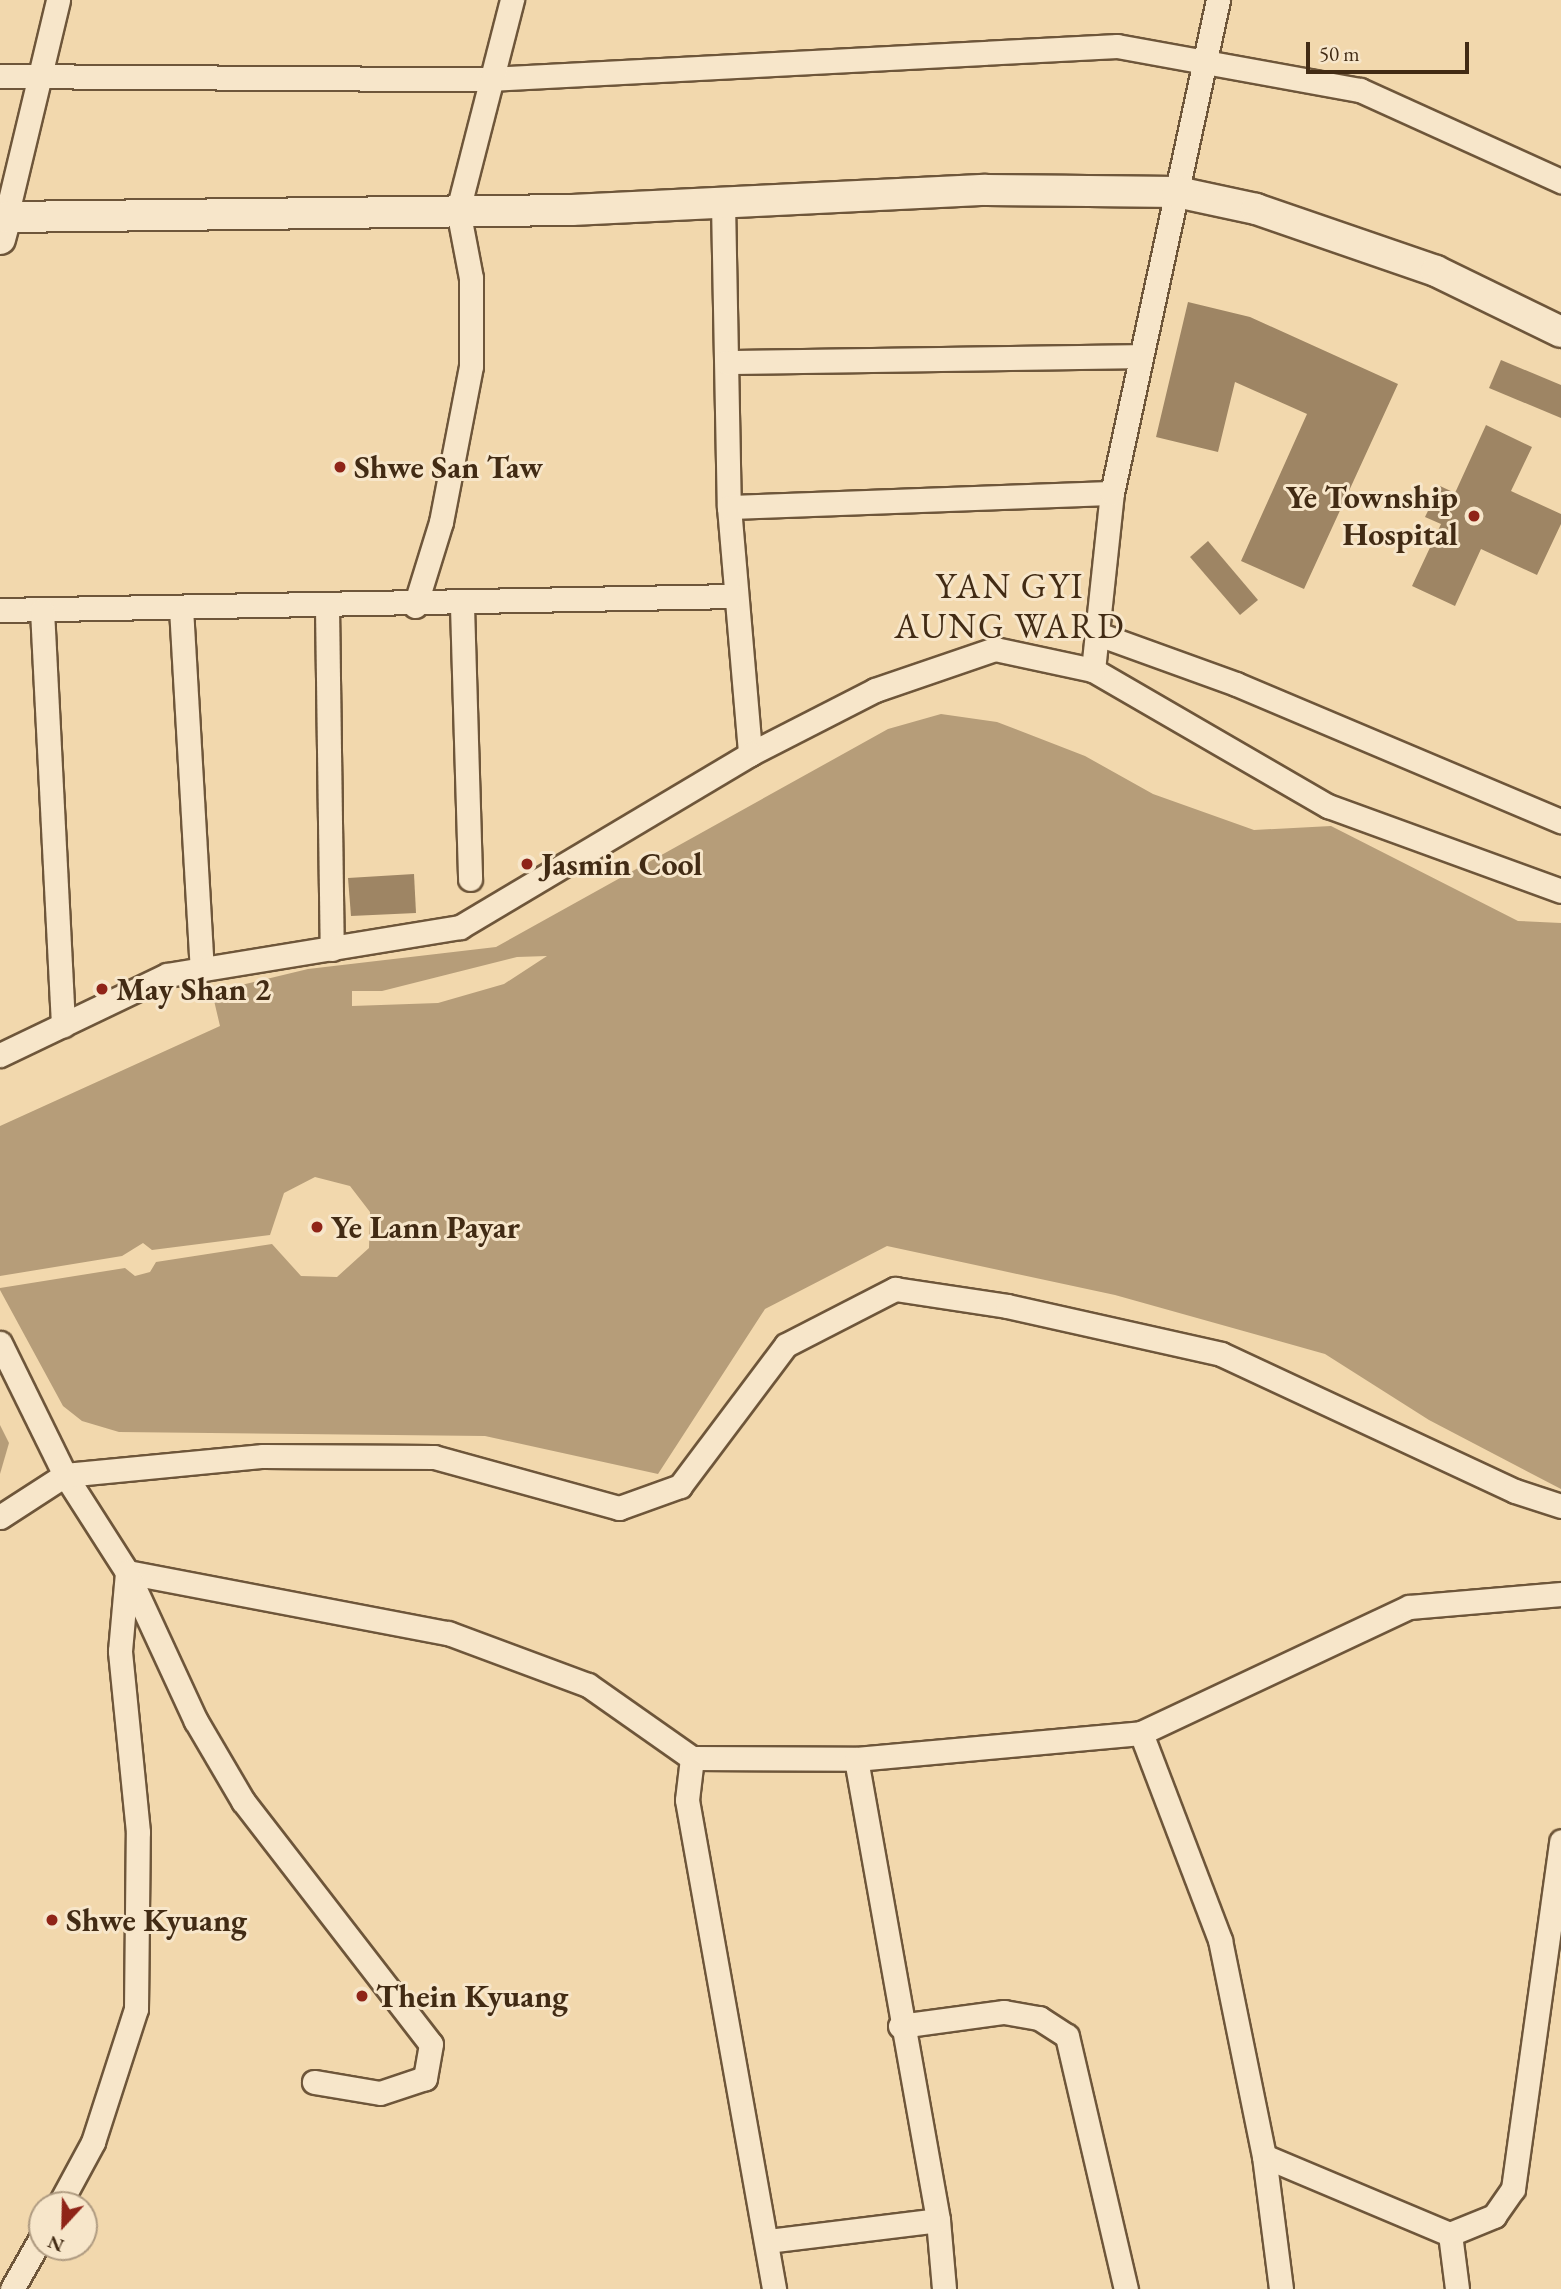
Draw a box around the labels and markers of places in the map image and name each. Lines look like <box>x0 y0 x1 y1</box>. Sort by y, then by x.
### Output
place label: Shwe San Taw <box>354 448 543 486</box>
marker: Shwe San Taw <box>332 459 348 475</box>
place label: Ye Township Hospital <box>1286 479 1458 554</box>
marker: Ye Township Hospital <box>1464 506 1484 526</box>
place label: Jasmin Cool <box>541 845 702 883</box>
marker: Jasmin Cool <box>519 856 535 872</box>
place label: May Shan 2 <box>116 970 271 1008</box>
marker: May Shan 2 <box>94 981 110 997</box>
place label: Ye Lann Payar <box>331 1208 520 1246</box>
marker: Ye Lann Payar <box>309 1219 325 1235</box>
place label: Shwe Kyuang <box>66 1901 247 1939</box>
marker: Shwe Kyuang <box>44 1912 60 1928</box>
place label: Thein Kyuang <box>376 1977 568 2015</box>
marker: Thein Kyuang <box>354 1988 370 2004</box>

